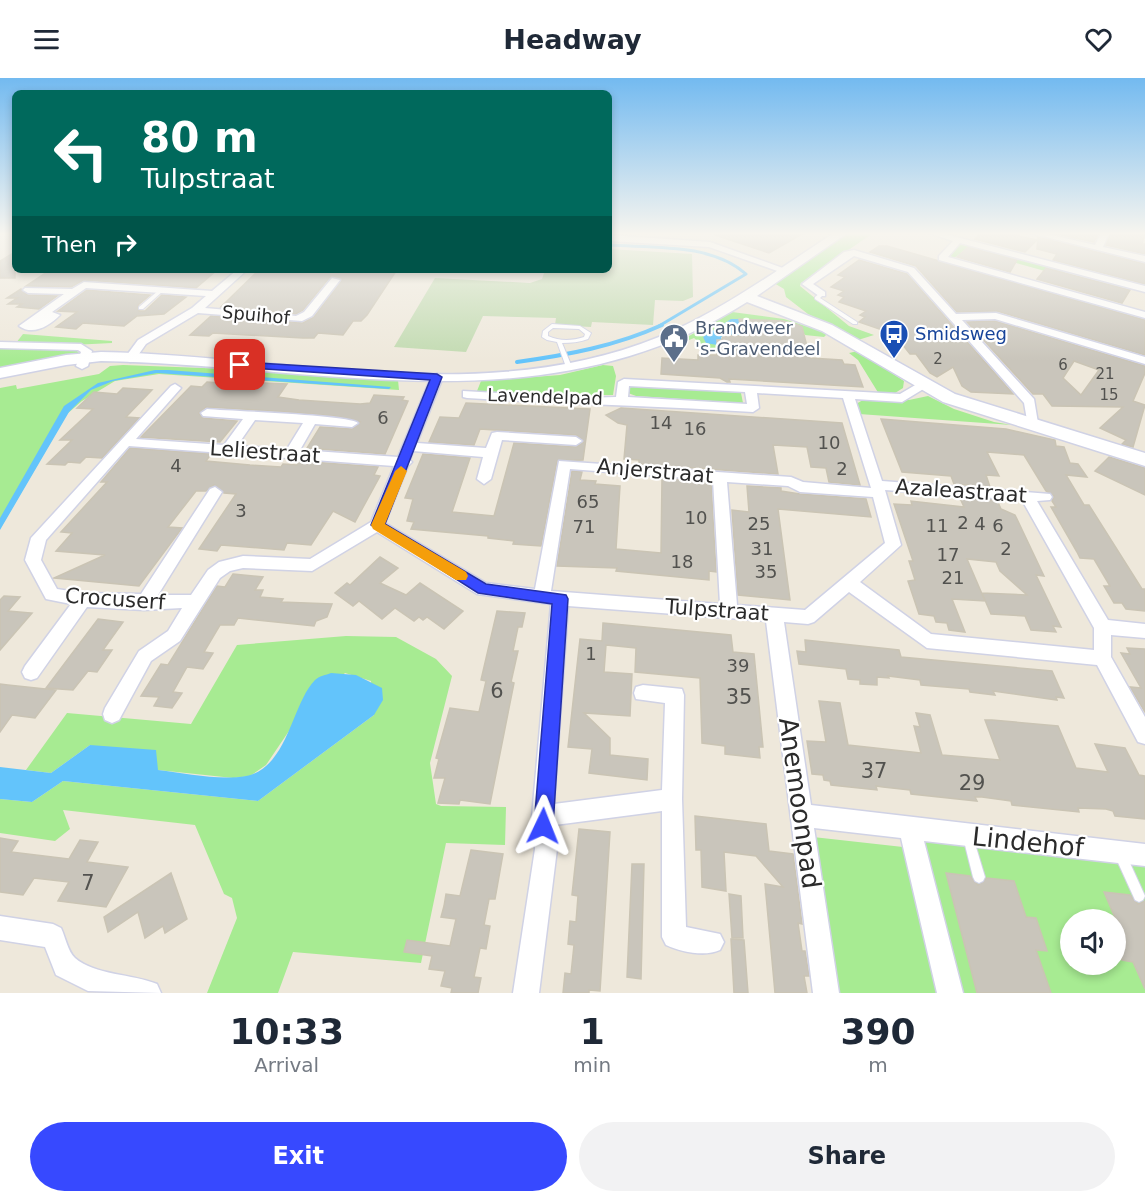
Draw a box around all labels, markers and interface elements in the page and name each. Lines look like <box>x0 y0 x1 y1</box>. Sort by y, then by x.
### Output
icon: menu <box>30 23 63 56</box>
icon: heart <box>1082 23 1115 56</box>
text: Headway <box>503 24 642 55</box>
text: 80 m <box>141 113 258 162</box>
icon: left <box>42 114 120 192</box>
text: Tulpstraat <box>141 163 275 194</box>
icon: right <box>109 228 142 261</box>
text: Then <box>42 232 97 257</box>
street label: Spuihof <box>221 301 291 328</box>
place label: Brandweer 's-Gravendeel <box>695 317 821 359</box>
bus stop icon: Smidsweg <box>878 318 910 360</box>
public building icon: Brandweer 's-Gravendeel <box>658 322 690 364</box>
place label: Smidsweg <box>915 323 1007 344</box>
pin <box>214 339 265 390</box>
icon: arrive <box>223 348 256 381</box>
house number: 2 <box>933 350 943 368</box>
house number: 6 <box>1058 356 1068 374</box>
house number: 21 <box>1095 365 1115 383</box>
street label: Lavendelpad <box>487 384 603 409</box>
house number: 15 <box>1099 386 1119 404</box>
house number: 6 <box>377 407 389 428</box>
house number: 14 <box>650 412 672 433</box>
house number: 16 <box>684 418 706 439</box>
house number: 10 <box>818 432 840 453</box>
street label: Leliestraat <box>209 436 321 468</box>
street label: Anjerstraat <box>596 454 714 488</box>
house number: 4 <box>170 455 182 476</box>
house number: 2 <box>836 458 848 479</box>
street label: Azaleastraat <box>894 474 1028 508</box>
house number: 65 <box>577 491 599 512</box>
house number: 3 <box>235 500 247 521</box>
house number: 10 <box>685 507 707 528</box>
house number: 2 <box>957 512 969 533</box>
house number: 25 <box>748 513 770 534</box>
house number: 4 <box>974 513 986 534</box>
house number: 11 <box>926 515 948 536</box>
house number: 6 <box>992 515 1004 536</box>
house number: 71 <box>573 516 595 537</box>
house number: 31 <box>751 538 773 559</box>
house number: 2 <box>1000 538 1012 559</box>
house number: 17 <box>937 544 959 565</box>
house number: 18 <box>671 551 693 572</box>
house number: 35 <box>755 561 777 582</box>
house number: 21 <box>942 567 964 588</box>
street label: Crocuserf <box>64 584 167 615</box>
street label: Tulpstraat <box>663 594 770 626</box>
house number: 1 <box>585 643 597 664</box>
house number: 39 <box>727 655 749 676</box>
house number: 6 <box>490 679 504 703</box>
house number: 35 <box>726 685 752 709</box>
street label: Anemoonpad <box>773 715 827 891</box>
house number: 37 <box>861 759 887 783</box>
house number: 29 <box>959 771 985 795</box>
position arrow <box>511 794 575 858</box>
street label: Lindehof <box>971 821 1086 863</box>
house number: 7 <box>81 871 95 895</box>
map controls <box>1060 909 1126 975</box>
button: sound <box>1060 909 1126 975</box>
text: 10:33 <box>229 1011 344 1052</box>
text: 1 <box>580 1011 605 1052</box>
text: 390 <box>840 1011 916 1052</box>
text: Arrival <box>254 1053 319 1077</box>
text: min <box>573 1053 611 1077</box>
text: m <box>868 1053 888 1077</box>
button: Exit <box>30 1122 567 1191</box>
button: Share <box>579 1122 1115 1191</box>

